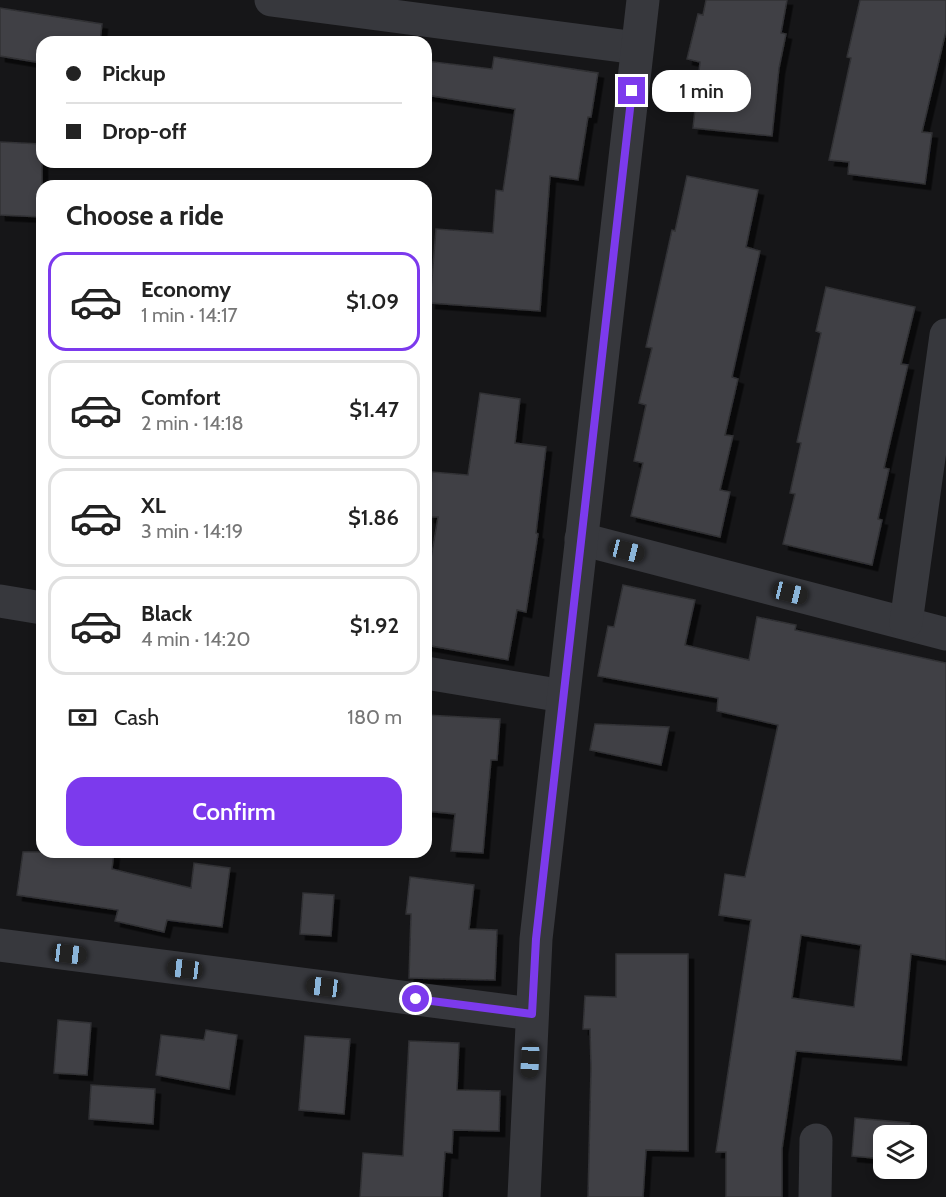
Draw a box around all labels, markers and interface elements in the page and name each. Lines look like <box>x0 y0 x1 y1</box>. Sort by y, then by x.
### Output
text: Pickup <box>102 60 166 87</box>
callout: 1 min <box>653 70 752 112</box>
route end <box>618 77 645 104</box>
text: 1 min <box>679 79 724 103</box>
text: Drop-off <box>102 118 186 145</box>
text: Choose a ride <box>66 199 224 232</box>
icon: car <box>69 275 123 329</box>
text: Economy <box>141 276 231 303</box>
text: $1.09 <box>346 288 399 315</box>
text: 1 min · 14:17 <box>141 303 238 327</box>
icon: car <box>69 383 123 437</box>
text: Comfort <box>141 384 220 411</box>
text: $1.47 <box>349 396 399 423</box>
text: 2 min · 14:18 <box>141 411 244 435</box>
icon: car <box>69 491 123 545</box>
text: XL <box>141 492 166 519</box>
text: $1.86 <box>348 504 399 531</box>
text: 3 min · 14:19 <box>141 519 243 543</box>
car <box>607 538 647 564</box>
car <box>770 580 810 606</box>
icon: car <box>69 599 123 653</box>
text: Black <box>141 600 192 627</box>
text: $1.92 <box>350 612 399 639</box>
text: 4 min · 14:20 <box>141 627 250 651</box>
icon: cash <box>66 701 99 734</box>
text: Cash <box>114 704 159 731</box>
text: 180 m <box>347 705 402 729</box>
button: Confirm <box>66 777 402 846</box>
car <box>50 943 88 965</box>
car <box>166 958 204 980</box>
car <box>305 976 343 998</box>
route start <box>402 985 429 1012</box>
car <box>520 1042 540 1078</box>
map controls <box>873 1125 927 1179</box>
button: layers <box>873 1125 927 1179</box>

